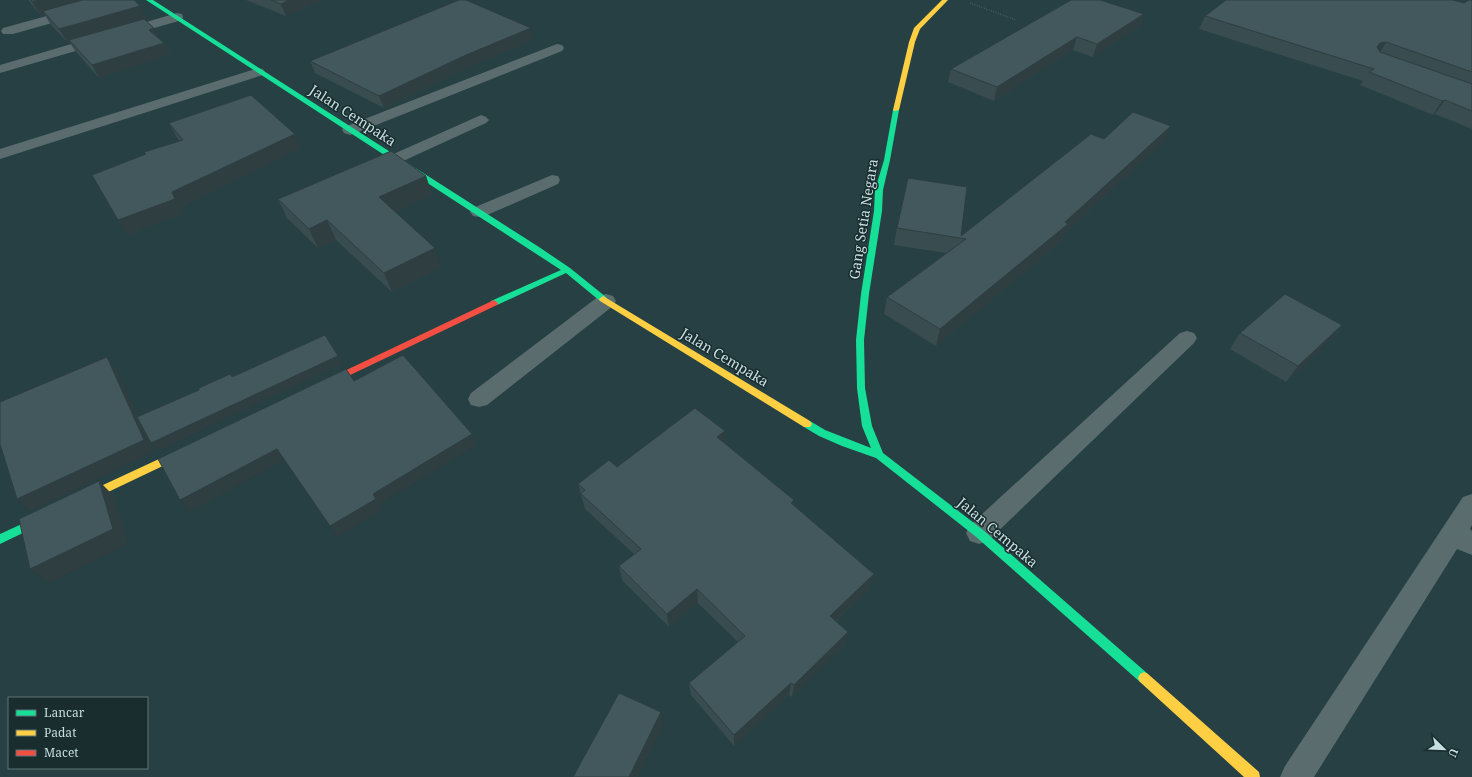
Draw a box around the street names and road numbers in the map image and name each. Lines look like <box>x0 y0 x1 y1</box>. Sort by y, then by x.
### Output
street label: Jalan Cempaka <box>305 79 400 150</box>
street label: Gang Setia Negara <box>844 157 882 281</box>
street label: Jalan Cempaka <box>677 323 773 391</box>
street label: Jalan Cempaka <box>953 492 1042 571</box>

